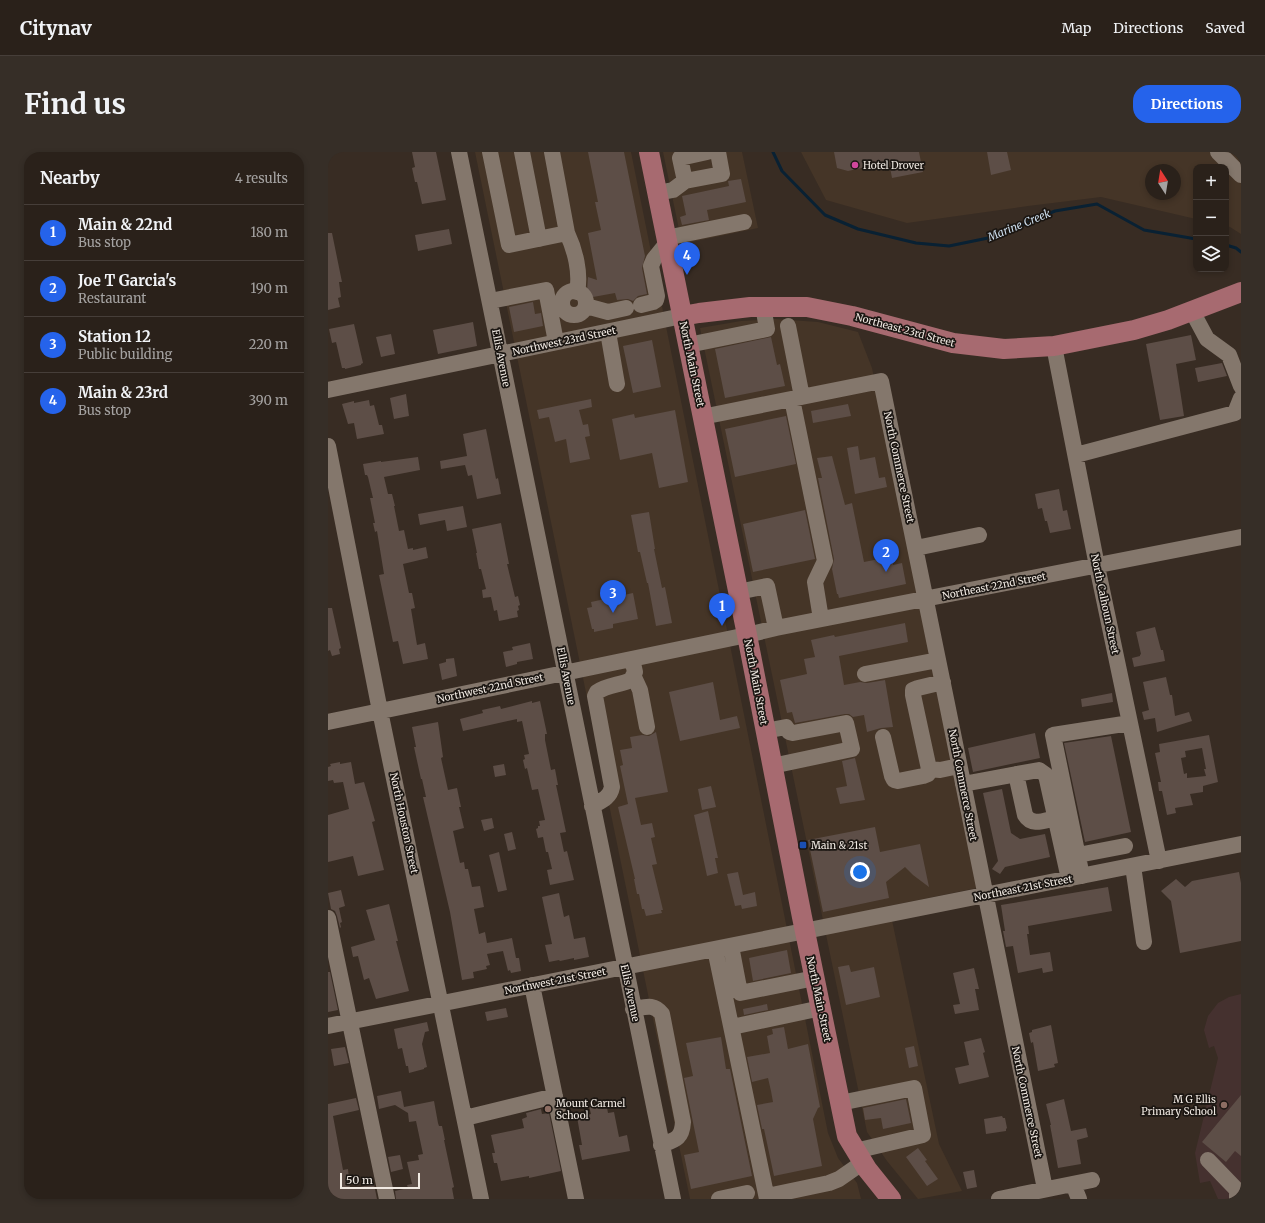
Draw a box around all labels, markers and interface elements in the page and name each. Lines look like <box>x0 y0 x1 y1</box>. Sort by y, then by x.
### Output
text: Citynav <box>20 16 92 40</box>
text: Map <box>1061 19 1091 37</box>
text: Directions <box>1113 19 1183 37</box>
text: Saved <box>1205 19 1245 37</box>
button: Directions <box>1133 85 1241 123</box>
text: Find us <box>24 86 126 122</box>
place label: Hotel Drover <box>863 159 924 172</box>
marker: Hotel Drover <box>850 160 860 170</box>
north arrow <box>1145 164 1181 200</box>
map controls <box>1193 164 1229 272</box>
button: + <box>1193 164 1229 200</box>
text: Nearby <box>40 167 100 189</box>
text: 4 results <box>235 170 288 187</box>
button: − <box>1193 200 1229 236</box>
water label: Marine Creek <box>985 206 1053 244</box>
text: Main & 22nd <box>78 215 172 234</box>
text: 1 <box>50 224 56 241</box>
text: 180 m <box>250 224 288 241</box>
text: Bus stop <box>78 234 131 251</box>
button: layers <box>1193 236 1229 272</box>
pin: 4 <box>674 242 700 275</box>
text: Joe T Garcia's <box>78 271 176 290</box>
text: 2 <box>49 280 57 297</box>
text: 190 m <box>251 280 288 297</box>
text: Restaurant <box>78 290 146 307</box>
street label: Northeast 23rd Street <box>854 310 956 350</box>
street label: North Main Street <box>677 320 707 408</box>
street label: Northwest 23rd Street <box>511 324 617 358</box>
text: Station 12 <box>78 327 151 346</box>
street label: Ellis Avenue <box>489 328 513 388</box>
text: 3 <box>49 336 57 353</box>
text: 220 m <box>249 336 288 353</box>
text: Public building <box>78 346 172 363</box>
text: Main & 23rd <box>78 383 168 402</box>
text: 4 <box>49 392 57 409</box>
text: 390 m <box>249 392 288 409</box>
text: Bus stop <box>78 402 131 419</box>
street label: North Commerce Street <box>881 410 917 524</box>
pin: 2 <box>873 539 899 572</box>
street label: North Calhoun Street <box>1088 553 1122 655</box>
street label: Northeast 22nd Street <box>941 570 1047 602</box>
pin: 3 <box>600 580 626 613</box>
pin: 1 <box>709 593 735 626</box>
street label: North Main Street <box>741 638 771 726</box>
street label: Ellis Avenue <box>554 646 578 706</box>
street label: Northwest 22nd Street <box>436 670 544 706</box>
street label: North Commerce Street <box>946 728 980 842</box>
street label: North Houston Street <box>387 771 421 875</box>
place label: Main & 21st <box>811 839 867 852</box>
marker: Main & 21st <box>798 840 808 850</box>
your location <box>850 862 870 882</box>
street label: Northeast 21st Street <box>973 872 1073 904</box>
street label: North Main Street <box>804 955 834 1043</box>
street label: Ellis Avenue <box>618 963 642 1023</box>
street label: Northwest 21st Street <box>503 965 607 997</box>
street label: North Commerce Street <box>1009 1045 1045 1159</box>
place label: M G Ellis Primary School <box>1141 1093 1216 1118</box>
place label: Mount Carmel School <box>556 1097 625 1122</box>
marker: M G Ellis Primary School <box>1219 1100 1229 1110</box>
marker: Mount Carmel School <box>543 1104 553 1114</box>
scale bar <box>340 1171 420 1190</box>
text: 50 m <box>346 1173 373 1187</box>

